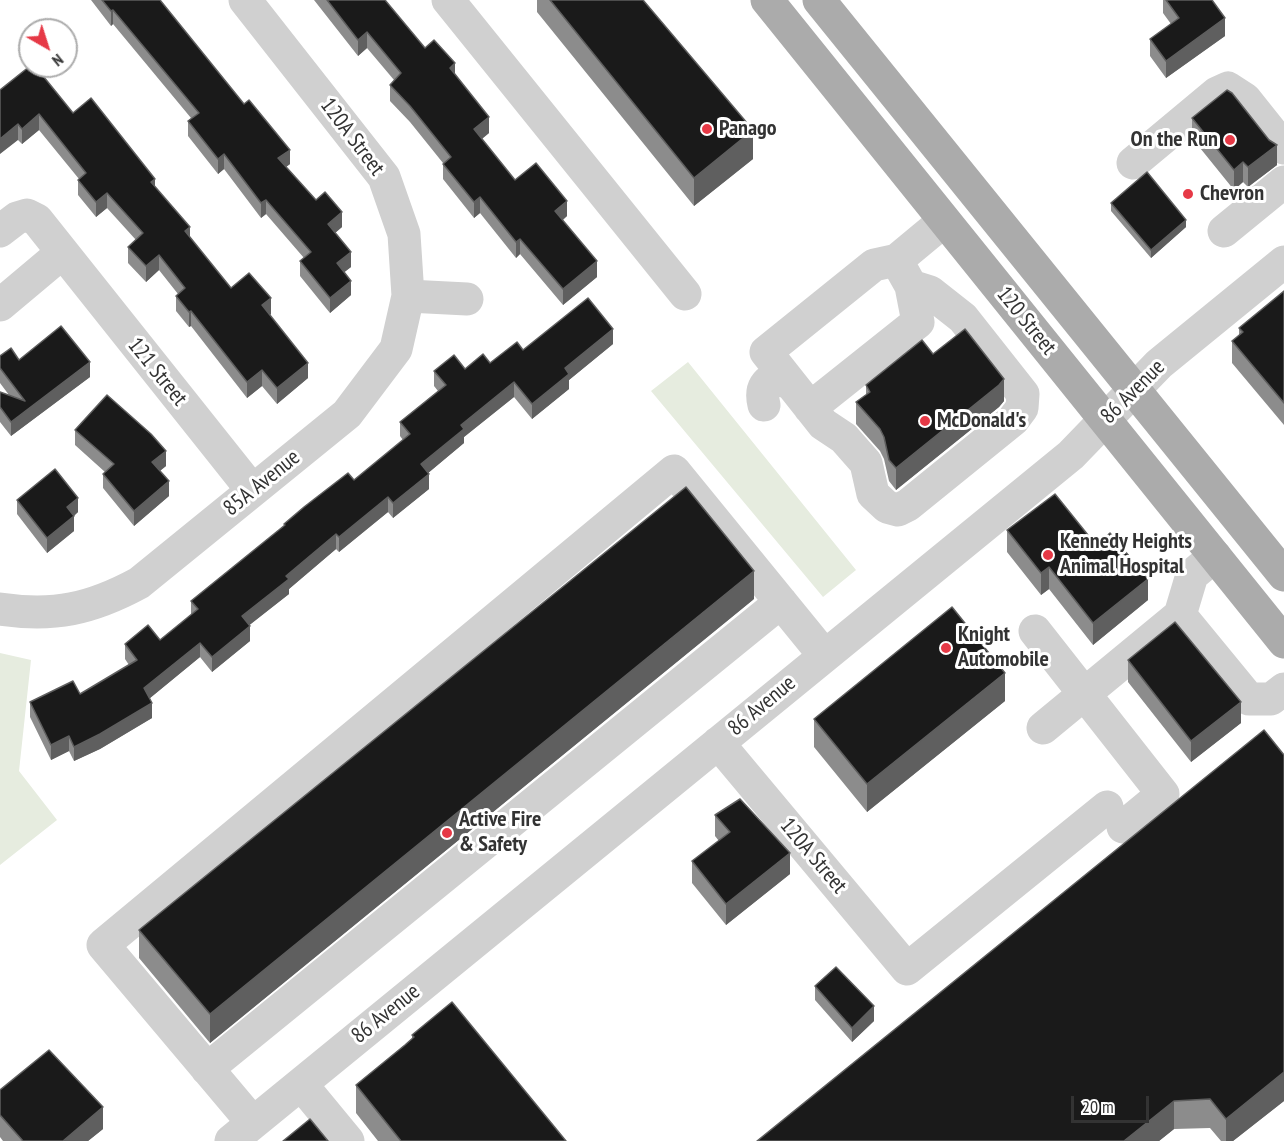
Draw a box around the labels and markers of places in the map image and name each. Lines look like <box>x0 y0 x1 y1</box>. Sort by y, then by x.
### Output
place label: Panago <box>719 116 777 142</box>
marker: Panago <box>700 122 714 136</box>
place label: On the Run <box>1130 127 1218 153</box>
marker: On the Run <box>1223 133 1237 147</box>
place label: Chevron <box>1200 181 1264 207</box>
marker: Chevron <box>1181 187 1195 201</box>
place label: McDonald's <box>937 408 1026 434</box>
marker: McDonald's <box>918 414 932 428</box>
place label: Kennedy Heights Animal Hospital <box>1060 529 1192 580</box>
marker: Kennedy Heights Animal Hospital <box>1041 548 1055 562</box>
place label: Knight Automobile <box>958 622 1049 674</box>
marker: Knight Automobile <box>939 641 953 655</box>
place label: Active Fire & Safety <box>459 807 541 858</box>
marker: Active Fire & Safety <box>440 826 454 840</box>

